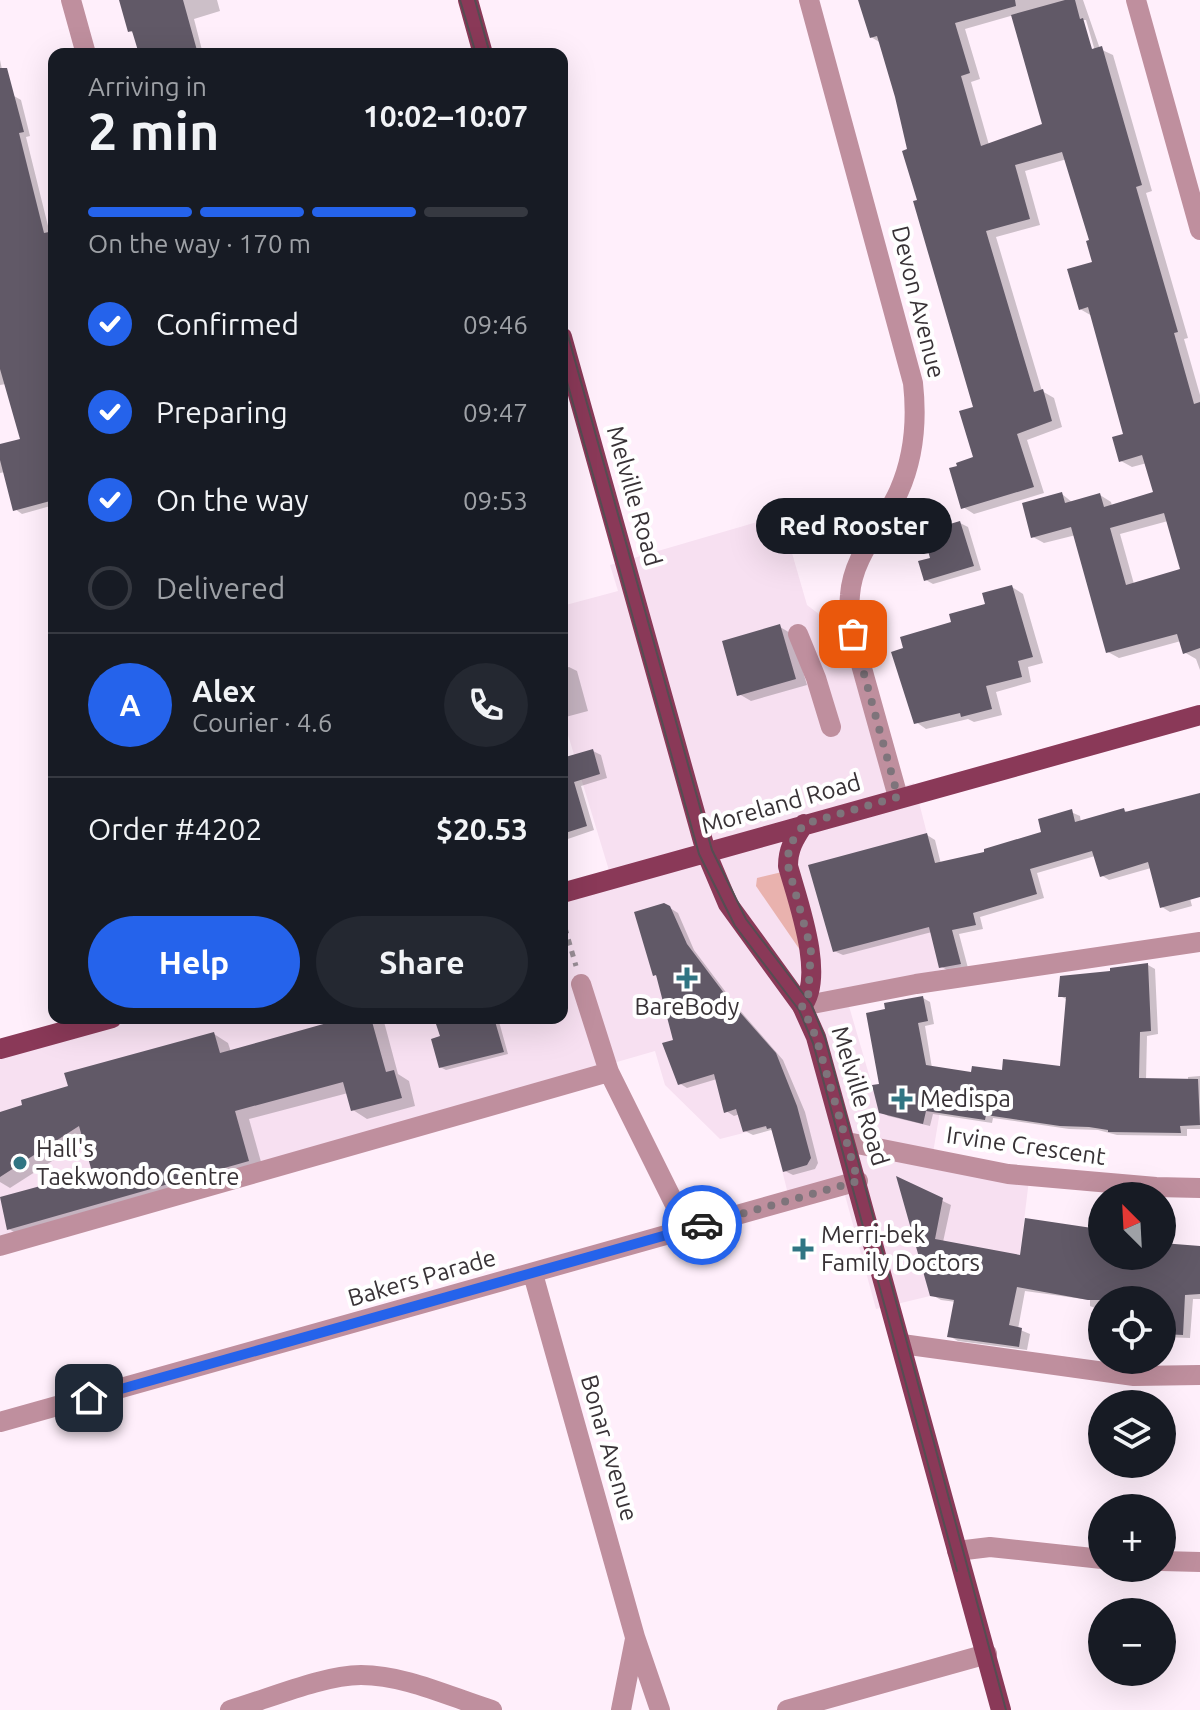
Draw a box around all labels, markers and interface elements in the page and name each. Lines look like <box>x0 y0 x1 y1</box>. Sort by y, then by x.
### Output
text: Arriving in <box>88 72 207 101</box>
text: 10:02–10:07 <box>363 99 528 133</box>
text: 2 min <box>88 102 219 160</box>
street label: Devon Avenue <box>887 223 950 381</box>
text: On the way · 170 m <box>88 229 311 258</box>
icon: check <box>88 302 132 346</box>
text: Confirmed <box>156 307 299 341</box>
text: 09:46 <box>463 310 528 339</box>
icon: check <box>88 390 132 434</box>
text: Preparing <box>156 395 288 429</box>
text: 09:47 <box>463 398 528 427</box>
street label: Melville Road <box>602 423 667 569</box>
icon: check <box>88 478 132 522</box>
text: On the way <box>156 483 309 517</box>
text: 09:53 <box>463 486 528 515</box>
callout: Red Rooster <box>755 498 951 554</box>
text: Red Rooster <box>779 511 929 540</box>
text: Delivered <box>156 571 285 605</box>
pin <box>819 600 887 668</box>
icon: bag <box>831 612 875 656</box>
button: phone <box>444 663 528 747</box>
text: Alex <box>192 674 256 708</box>
text: A <box>119 688 141 722</box>
text: Courier · 4.6 <box>192 708 332 737</box>
street label: Moreland Road <box>698 768 864 839</box>
text: Order #4202 <box>88 812 262 846</box>
text: $20.53 <box>436 812 528 846</box>
button: Help <box>88 916 300 1008</box>
button: Share <box>316 916 528 1008</box>
marker: BareBody <box>676 967 698 989</box>
place label: BareBody <box>635 993 740 1020</box>
street label: Melville Road <box>826 1023 895 1169</box>
place label: Medispa <box>920 1085 1011 1112</box>
marker: Medispa <box>891 1088 913 1110</box>
street label: Irvine Crescent <box>945 1121 1108 1170</box>
place label: Hall's Taekwondo Centre <box>36 1135 239 1190</box>
marker: Hall's Taekwondo Centre <box>11 1154 29 1172</box>
north arrow <box>1088 1182 1176 1270</box>
map controls <box>1088 1182 1176 1686</box>
courier <box>662 1185 742 1265</box>
icon: car <box>680 1203 724 1247</box>
place label: Merri-bek Family Doctors <box>821 1221 980 1276</box>
marker: Merri-bek Family Doctors <box>792 1238 814 1260</box>
street label: Bakers Parade <box>345 1243 499 1312</box>
button: locate <box>1088 1286 1176 1374</box>
pin <box>55 1364 123 1432</box>
street label: Bonar Avenue <box>576 1372 643 1524</box>
icon: home <box>67 1376 111 1420</box>
button: layers <box>1088 1390 1176 1478</box>
button: + <box>1088 1494 1176 1582</box>
button: − <box>1088 1598 1176 1686</box>

